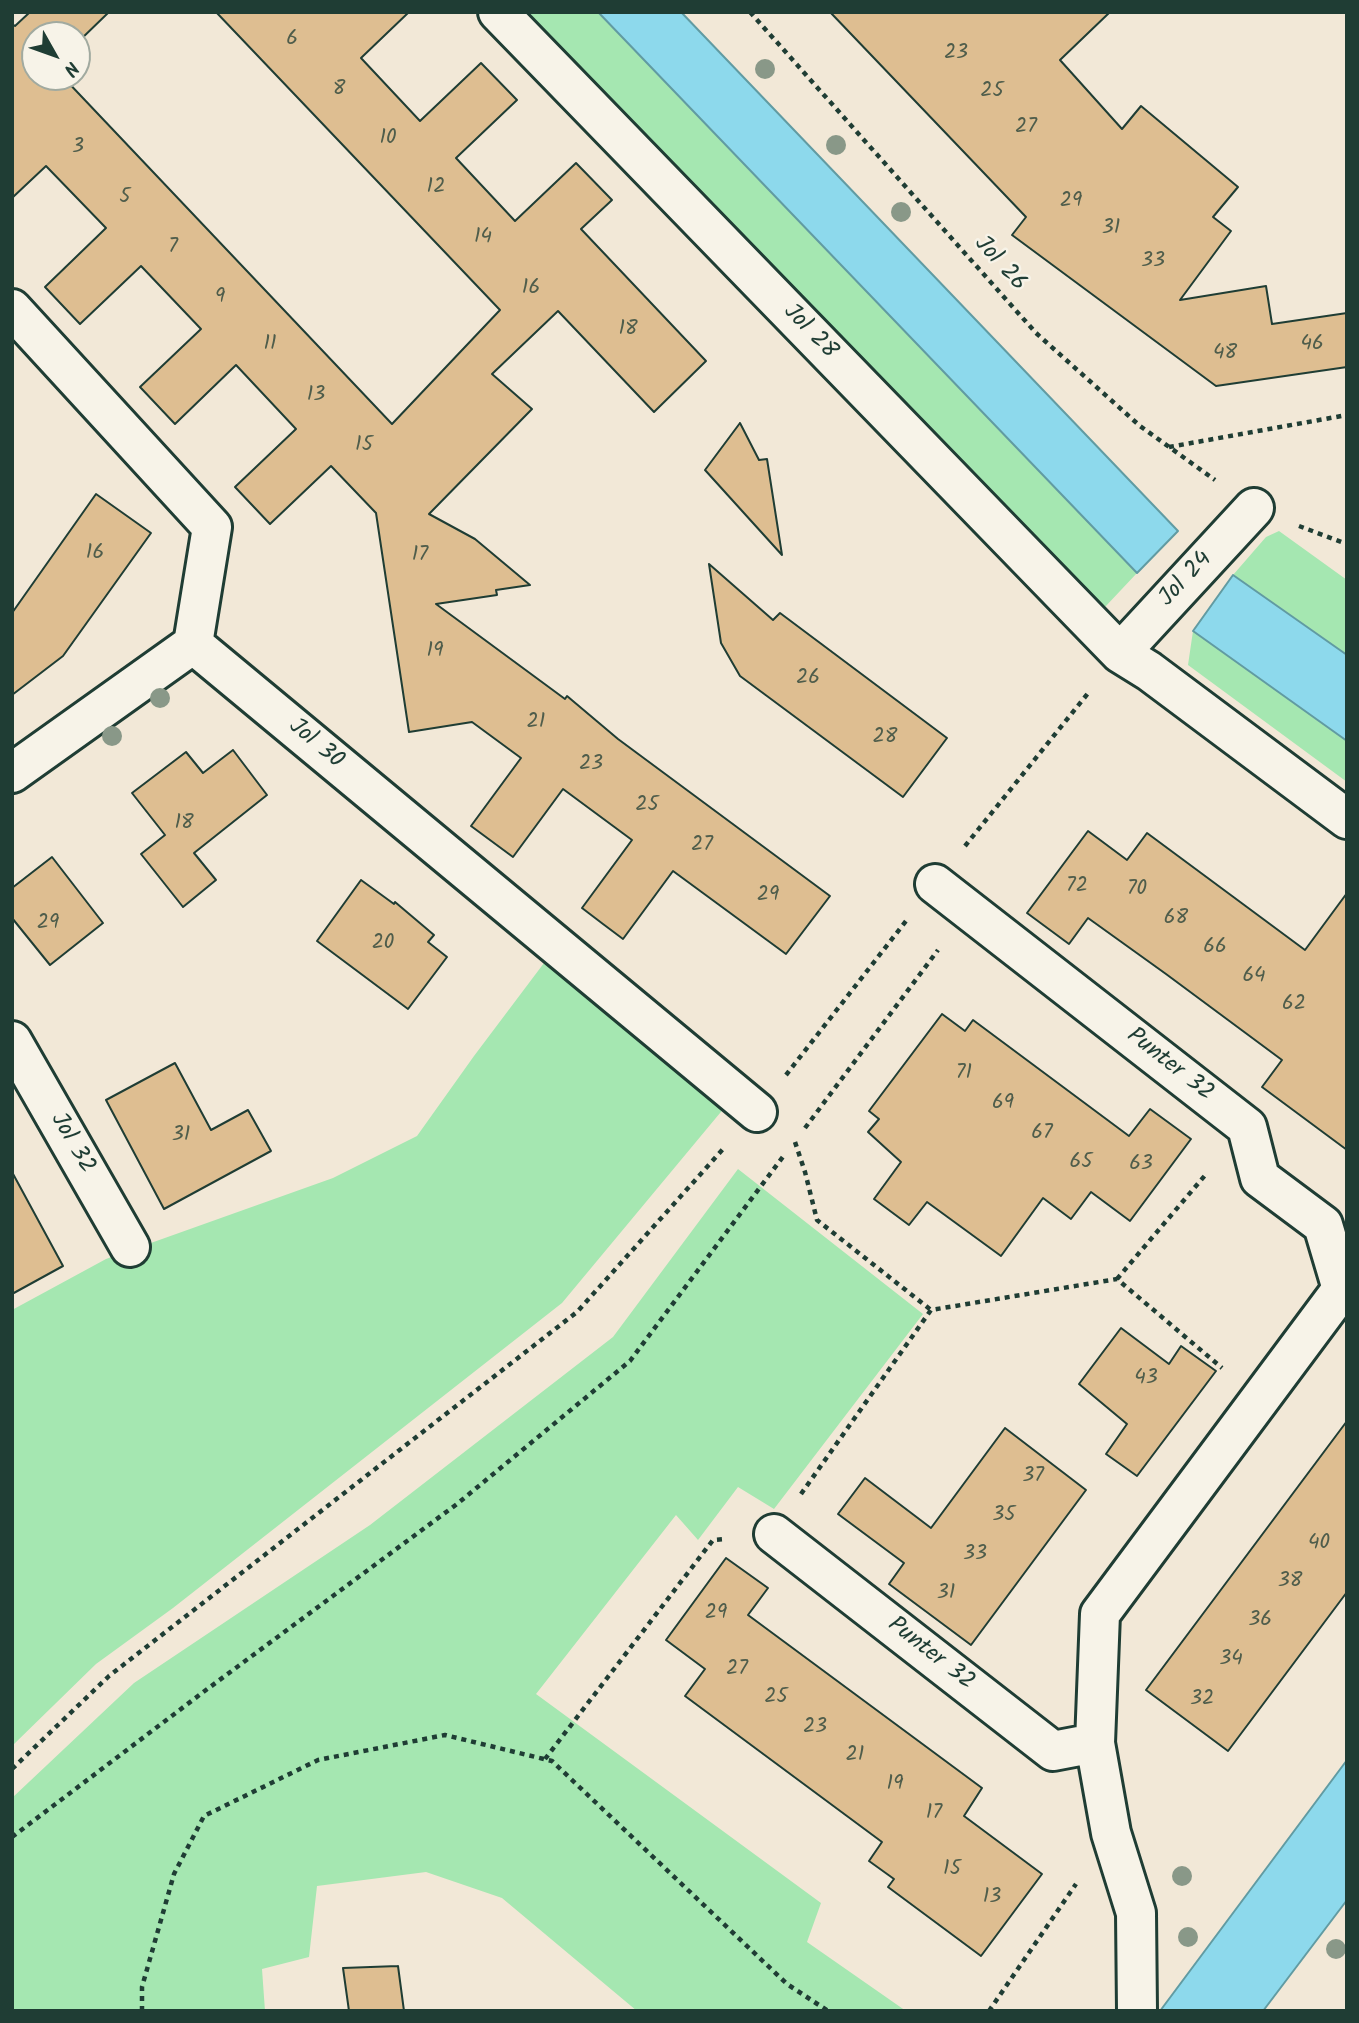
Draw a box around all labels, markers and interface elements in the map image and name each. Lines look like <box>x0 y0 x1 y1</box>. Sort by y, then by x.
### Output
north arrow <box>21 21 91 91</box>
house number: 6 <box>286 27 298 53</box>
house number: 23 <box>944 41 968 67</box>
text: N <box>55 54 86 82</box>
house number: 8 <box>333 77 345 103</box>
house number: 25 <box>980 79 1004 105</box>
house number: 27 <box>1015 115 1037 141</box>
house number: 10 <box>379 126 397 152</box>
house number: 3 <box>72 135 84 161</box>
house number: 12 <box>427 175 445 201</box>
house number: 5 <box>119 185 131 211</box>
house number: 29 <box>1060 189 1082 215</box>
house number: 31 <box>1102 216 1120 242</box>
house number: 14 <box>474 225 492 251</box>
street label: Jol 26 <box>967 231 1031 299</box>
house number: 7 <box>168 235 178 261</box>
house number: 33 <box>1141 249 1165 275</box>
house number: 16 <box>522 276 540 302</box>
house number: 9 <box>215 285 225 311</box>
street label: Jol 28 <box>776 299 842 367</box>
house number: 18 <box>618 317 638 343</box>
house number: 11 <box>263 332 277 358</box>
house number: 46 <box>1300 332 1324 358</box>
house number: 48 <box>1213 341 1237 367</box>
house number: 13 <box>307 383 325 409</box>
house number: 15 <box>355 433 373 459</box>
house number: 16 <box>86 541 104 567</box>
house number: 17 <box>412 543 428 569</box>
street label: Jol 24 <box>1154 546 1220 614</box>
house number: 19 <box>427 639 443 665</box>
house number: 26 <box>796 666 820 692</box>
house number: 21 <box>527 710 545 736</box>
street label: Jol 30 <box>281 714 349 776</box>
house number: 28 <box>873 725 897 751</box>
house number: 23 <box>579 752 603 778</box>
house number: 25 <box>635 793 659 819</box>
house number: 18 <box>174 811 194 837</box>
house number: 27 <box>691 833 713 859</box>
house number: 72 <box>1066 874 1088 900</box>
house number: 70 <box>1127 877 1147 903</box>
house number: 29 <box>757 883 779 909</box>
house number: 68 <box>1164 906 1188 932</box>
house number: 29 <box>37 911 59 937</box>
house number: 20 <box>372 931 394 957</box>
house number: 66 <box>1203 935 1227 961</box>
house number: 64 <box>1242 964 1266 990</box>
house number: 62 <box>1282 992 1306 1018</box>
street label: Punter 32 <box>1120 1023 1218 1109</box>
house number: 71 <box>956 1061 972 1087</box>
house number: 69 <box>992 1091 1014 1117</box>
street label: Jol 32 <box>42 1109 100 1179</box>
house number: 67 <box>1031 1121 1053 1147</box>
house number: 31 <box>172 1123 190 1149</box>
house number: 65 <box>1070 1150 1092 1176</box>
house number: 63 <box>1129 1152 1153 1178</box>
house number: 43 <box>1134 1366 1158 1392</box>
house number: 37 <box>1022 1464 1044 1490</box>
house number: 35 <box>992 1503 1016 1529</box>
house number: 40 <box>1308 1531 1330 1557</box>
house number: 33 <box>963 1542 987 1568</box>
house number: 38 <box>1278 1569 1302 1595</box>
house number: 31 <box>937 1581 955 1607</box>
house number: 29 <box>705 1601 727 1627</box>
house number: 36 <box>1248 1608 1272 1634</box>
street label: Punter 32 <box>881 1612 979 1698</box>
house number: 34 <box>1219 1647 1243 1673</box>
house number: 27 <box>726 1657 748 1683</box>
house number: 25 <box>764 1685 788 1711</box>
house number: 32 <box>1190 1687 1214 1713</box>
house number: 23 <box>803 1715 827 1741</box>
house number: 21 <box>846 1743 864 1769</box>
house number: 19 <box>887 1772 903 1798</box>
house number: 17 <box>926 1801 942 1827</box>
house number: 15 <box>943 1857 961 1883</box>
house number: 13 <box>983 1885 1001 1911</box>

